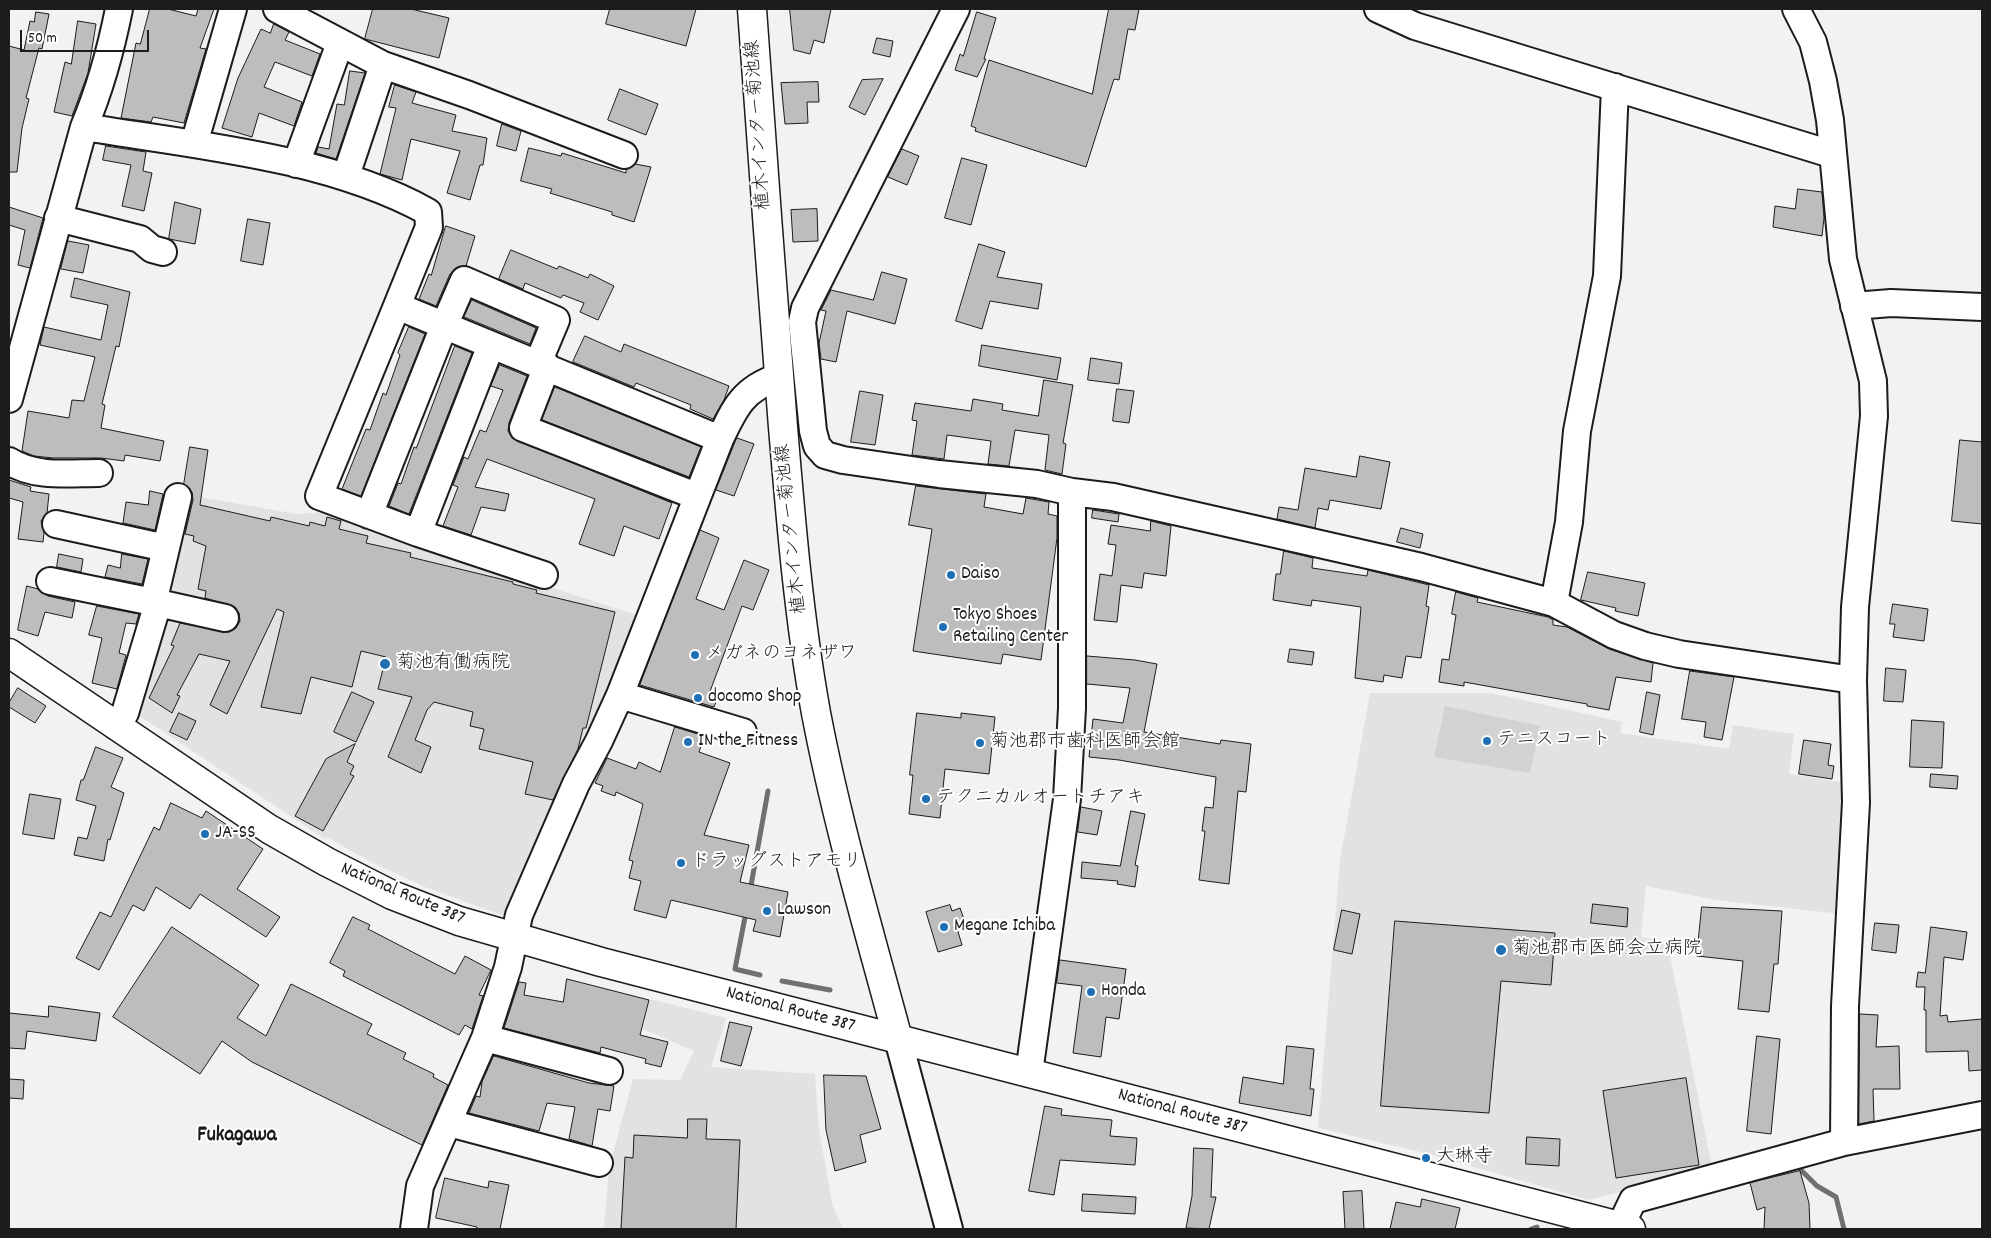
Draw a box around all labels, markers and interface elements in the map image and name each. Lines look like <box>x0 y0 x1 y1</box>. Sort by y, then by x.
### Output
scale bar <box>22 20 151 52</box>
text: 50 m <box>28 28 57 50</box>
street label: 植木インター菊池線 <box>743 39 777 211</box>
street label: 植木インター菊池線 <box>773 443 813 615</box>
place label: Daiso <box>961 564 1000 586</box>
marker: Daiso <box>945 569 957 581</box>
place label: Tokyo Shoes Retailing Center <box>953 605 1068 649</box>
marker: Tokyo Shoes Retailing Center <box>937 621 949 633</box>
place label: メガネのヨネザワ <box>705 644 857 666</box>
marker: メガネのヨネザワ <box>689 649 701 661</box>
place label: 菊池有働病院 <box>396 653 510 675</box>
marker: 菊池有働病院 <box>378 657 392 671</box>
place label: docomo Shop <box>708 687 802 709</box>
marker: docomo Shop <box>692 692 704 704</box>
place label: テニスコート <box>1497 730 1611 752</box>
place label: IN the Fitness <box>698 731 798 753</box>
place label: 菊池郡市歯科医師会館 <box>990 732 1180 754</box>
marker: テニスコート <box>1481 735 1493 747</box>
marker: IN the Fitness <box>682 736 694 748</box>
marker: 菊池郡市歯科医師会館 <box>974 737 986 749</box>
place label: テクニカルオートチアキ <box>936 788 1145 810</box>
marker: テクニカルオートチアキ <box>920 793 932 805</box>
place label: JA-SS <box>215 823 256 845</box>
marker: JA-SS <box>199 828 211 840</box>
place label: ドラッグストアモリ <box>691 852 862 874</box>
marker: ドラッグストアモリ <box>675 857 687 869</box>
street label: National Route 387 <box>336 859 468 931</box>
place label: Lawson <box>777 900 831 922</box>
marker: Lawson <box>761 905 773 917</box>
place label: Megane Ichiba <box>954 916 1055 938</box>
marker: Megane Ichiba <box>938 921 950 933</box>
place label: 菊池郡市医師会立病院 <box>1512 939 1702 961</box>
marker: 菊池郡市医師会立病院 <box>1494 943 1508 957</box>
place label: Honda <box>1101 981 1146 1003</box>
street label: National Route 387 <box>723 983 857 1039</box>
marker: Honda <box>1085 986 1097 998</box>
street label: National Route 387 <box>1115 1085 1249 1141</box>
district label: Fukagawa <box>197 1124 277 1150</box>
place label: 大琳寺 <box>1436 1147 1493 1169</box>
marker: 大琳寺 <box>1420 1152 1432 1164</box>

